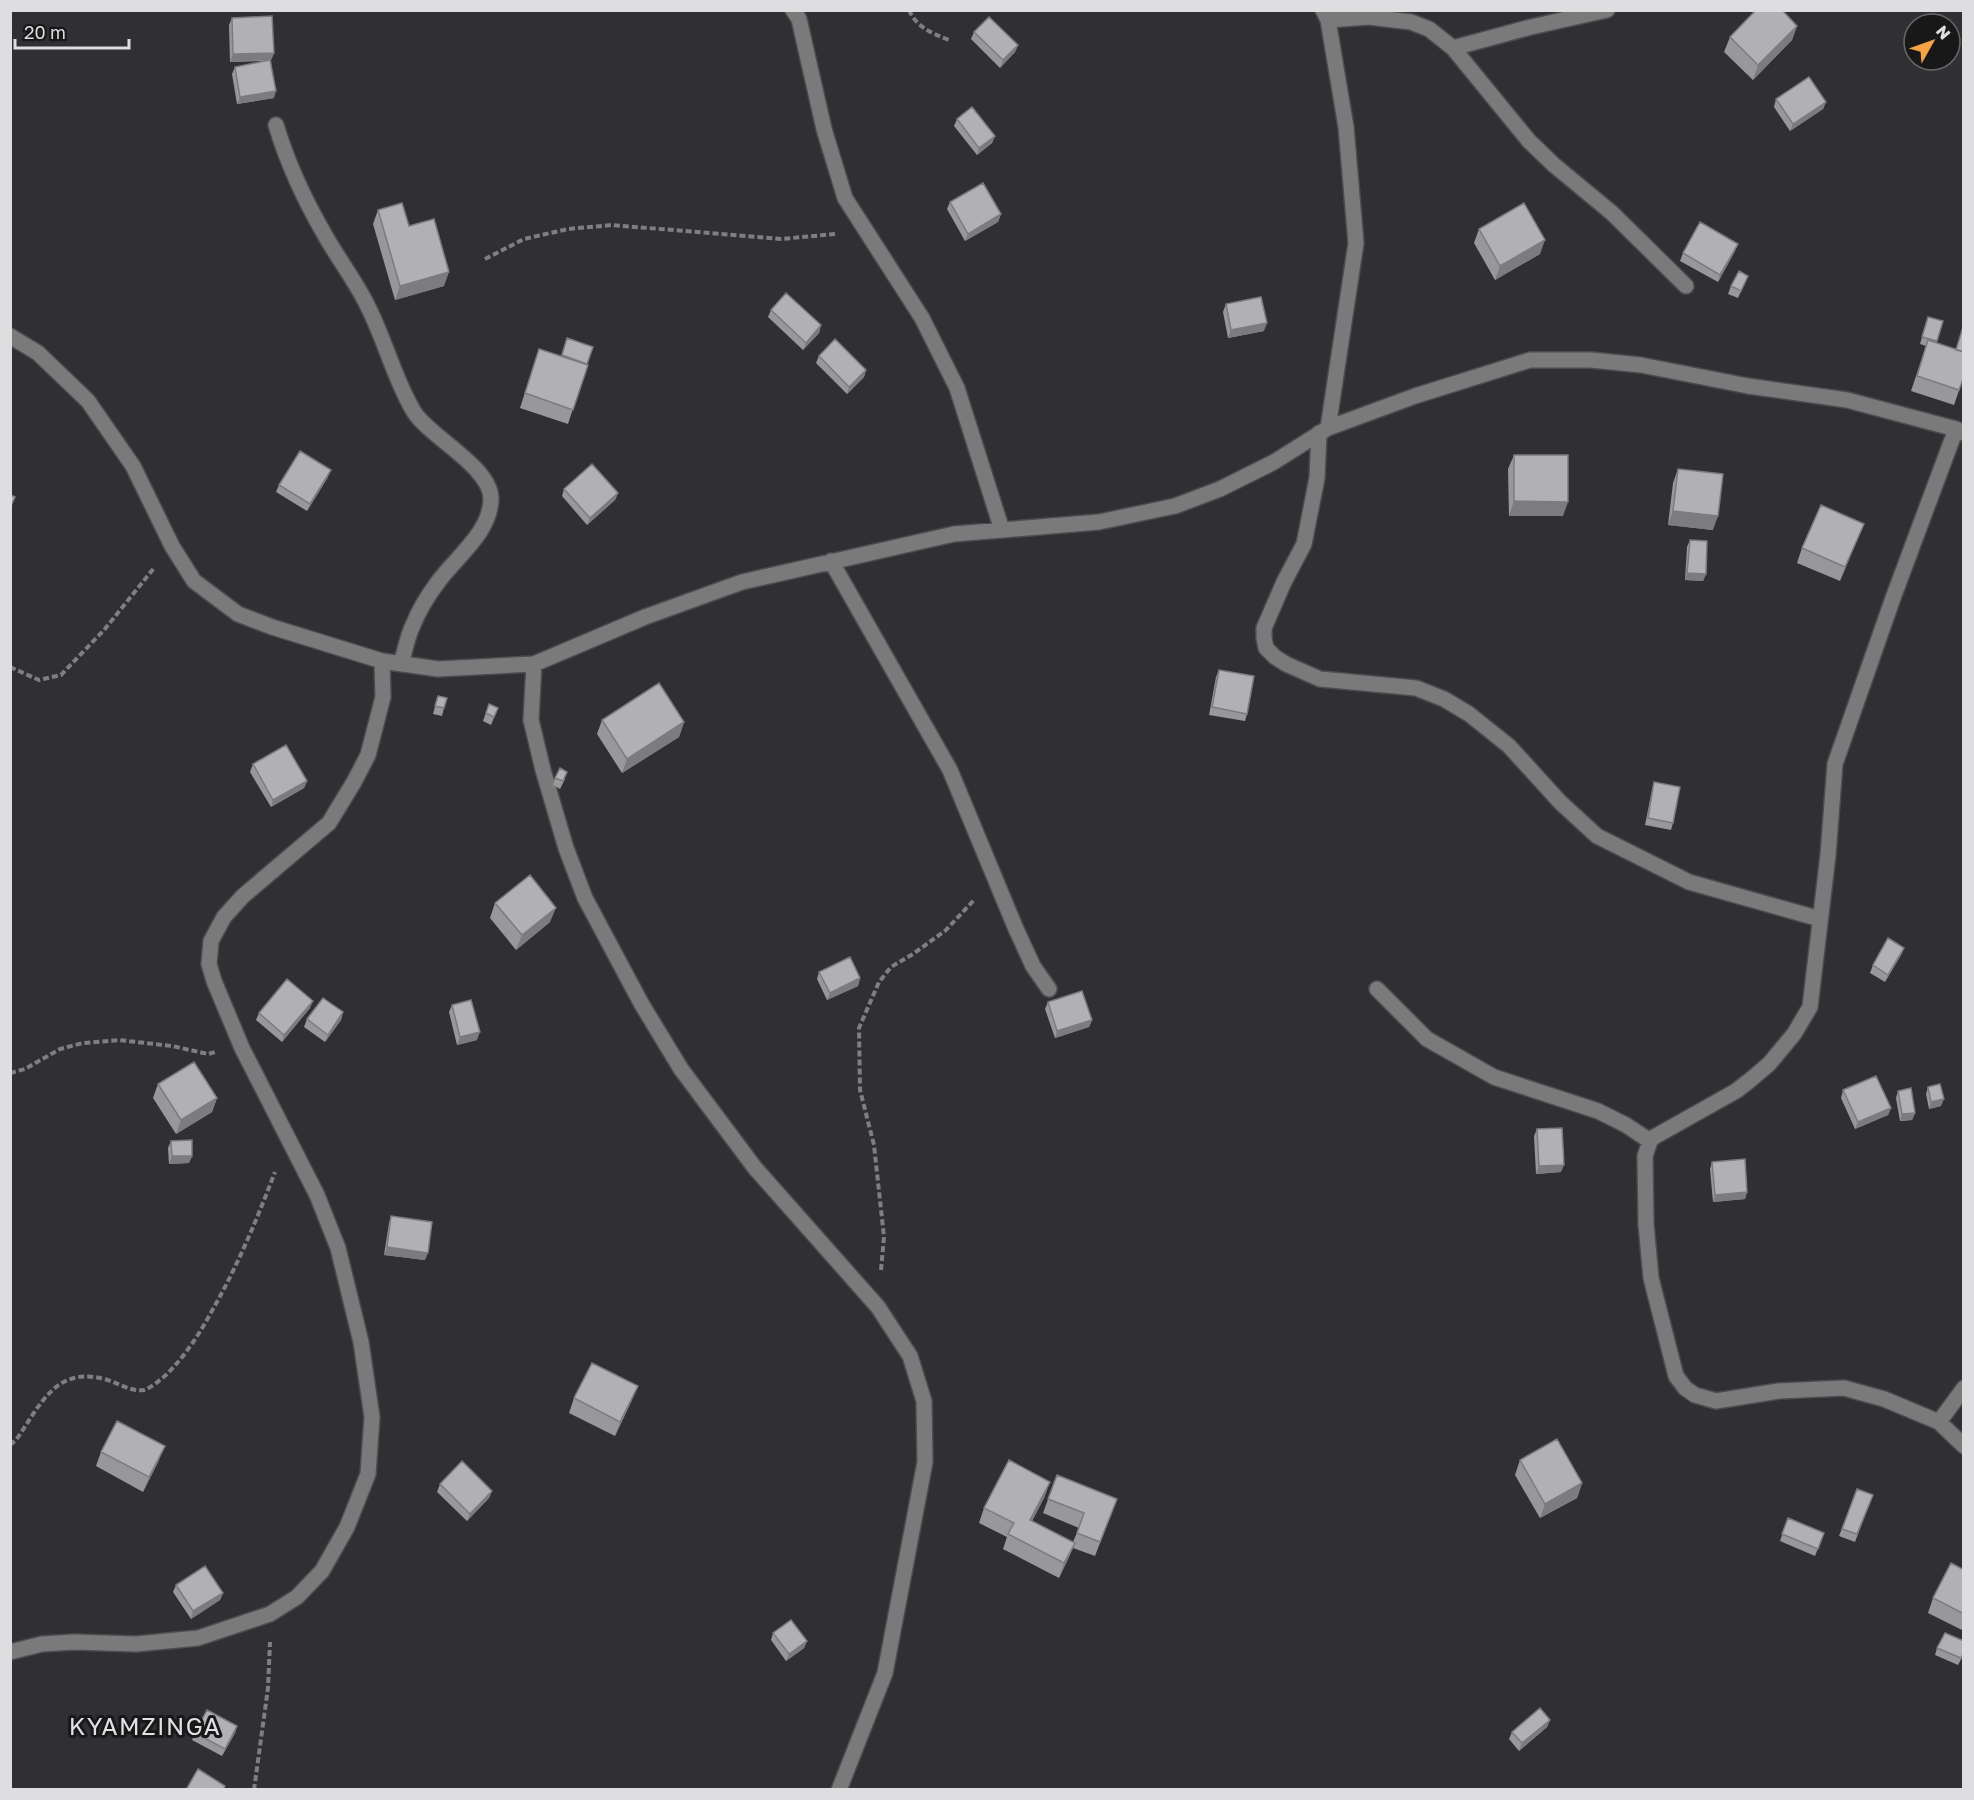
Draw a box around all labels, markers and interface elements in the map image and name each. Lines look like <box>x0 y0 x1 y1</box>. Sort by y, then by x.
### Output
scale bar <box>15 12 129 50</box>
north arrow <box>1902 12 1962 72</box>
text: 20 m <box>24 21 66 43</box>
text: N <box>1932 21 1955 43</box>
district label: KYAMZINGA <box>69 1711 221 1740</box>

